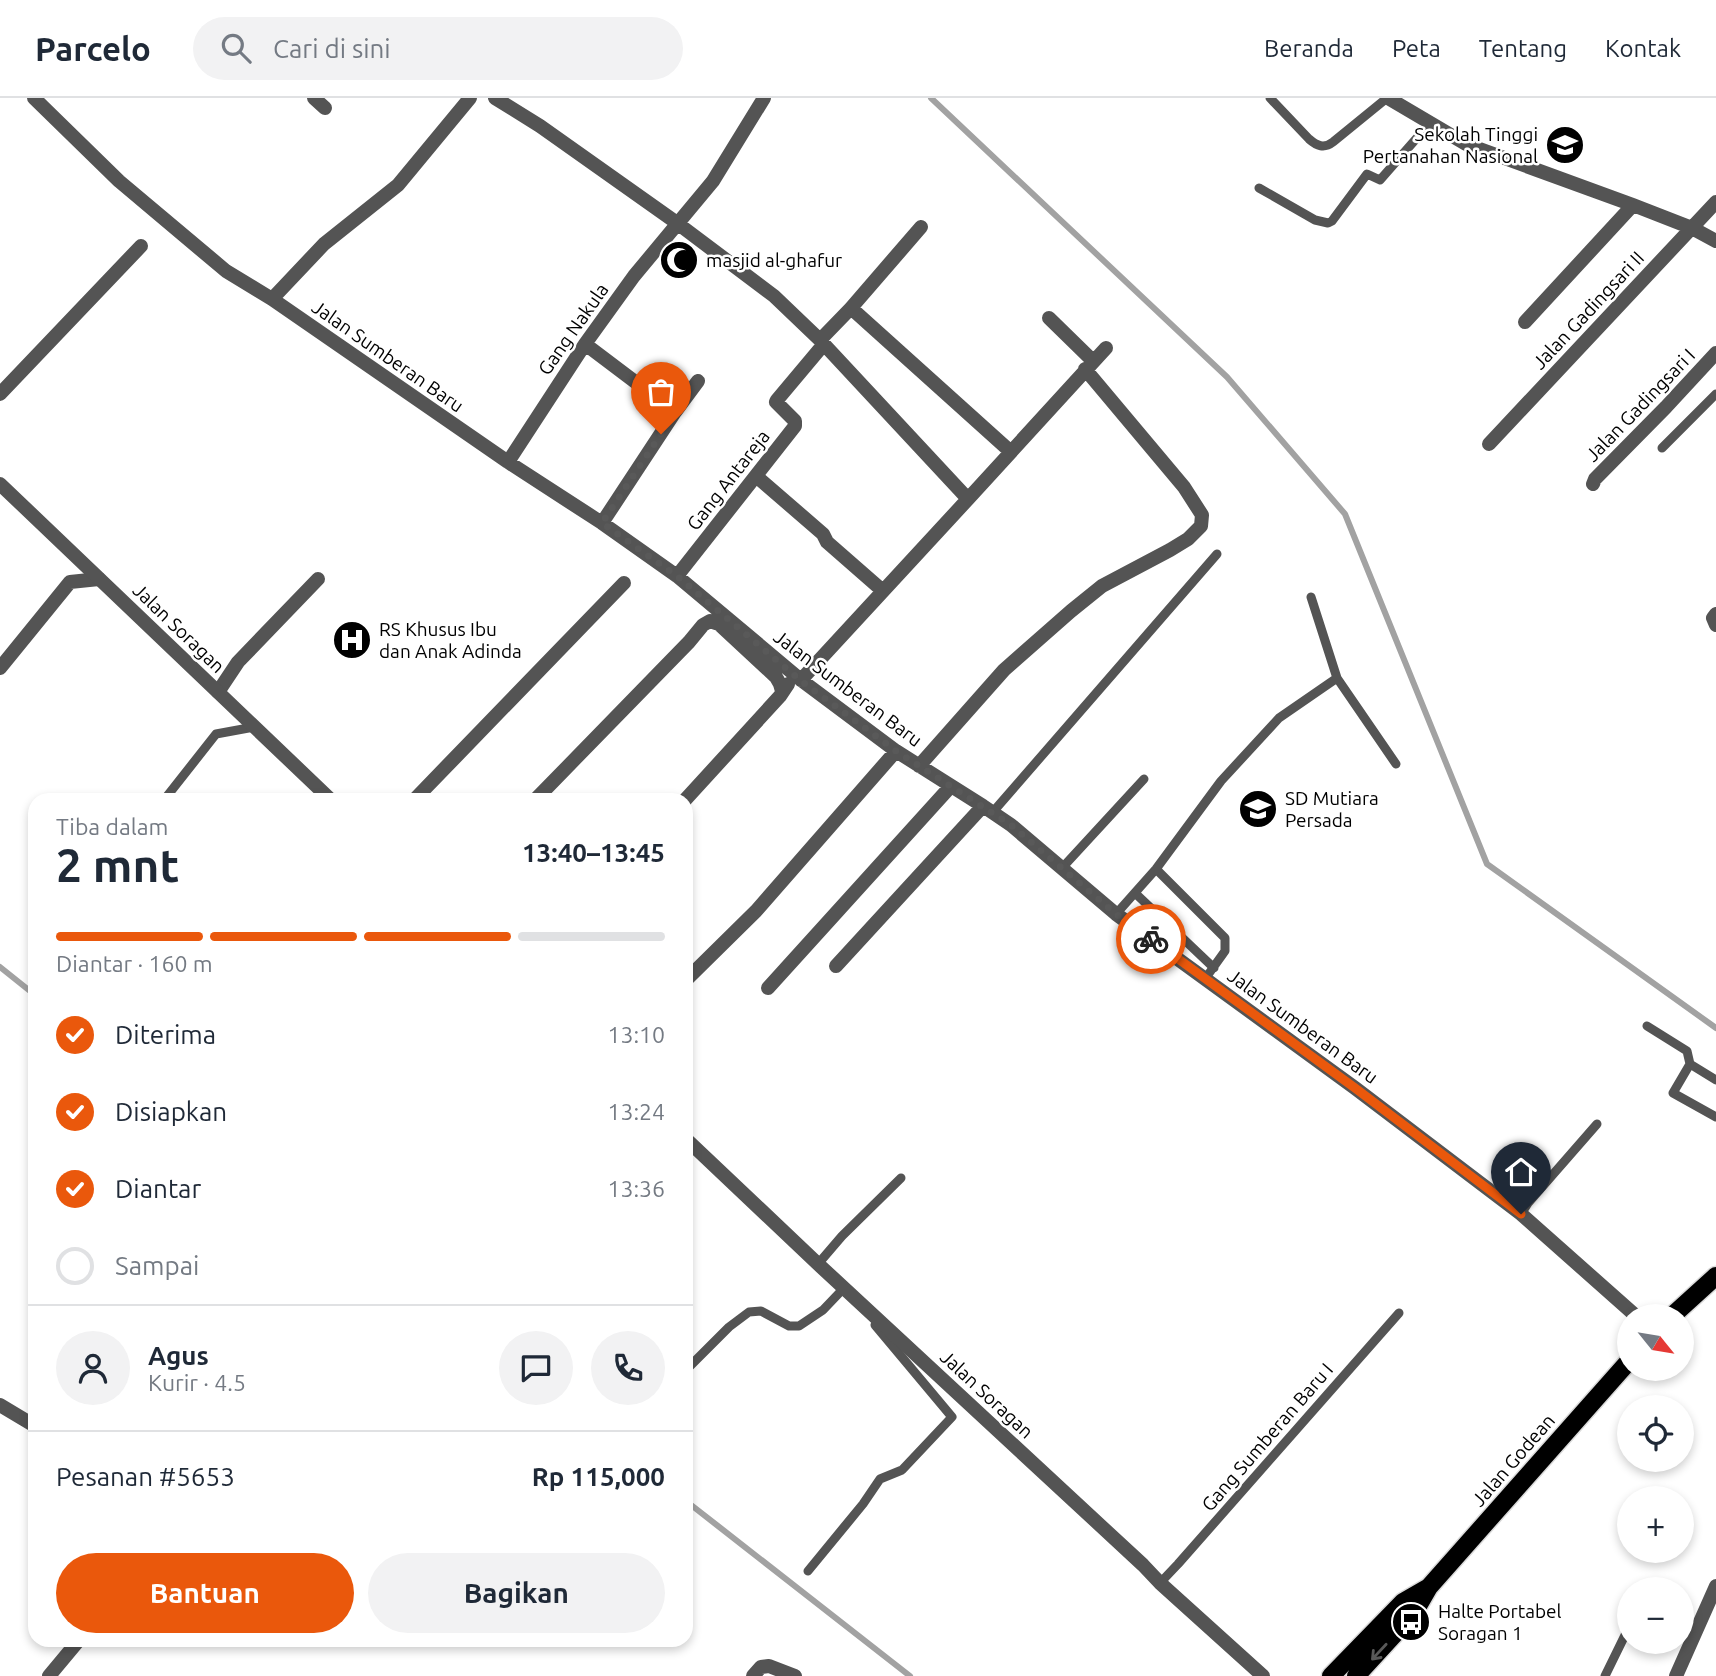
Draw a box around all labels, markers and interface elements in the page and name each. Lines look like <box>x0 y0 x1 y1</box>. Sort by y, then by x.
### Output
search box <box>193 17 683 80</box>
icon: search <box>217 29 255 67</box>
text: Parcelo <box>35 30 151 67</box>
text: Cari di sini <box>273 34 391 63</box>
text: Beranda <box>1264 35 1354 62</box>
text: Peta <box>1392 35 1441 62</box>
text: Tentang <box>1479 35 1567 62</box>
text: Kontak <box>1605 35 1681 62</box>
place label: Sekolah Tinggi Pertanahan Nasional <box>1363 123 1538 167</box>
school or university icon: Sekolah Tinggi Pertanahan Nasional <box>1544 124 1586 166</box>
mosque icon: masjid al-ghafur <box>658 239 700 281</box>
street label: Jalan Gadingsari II <box>1528 247 1648 373</box>
place label: masjid al-ghafur <box>706 249 842 271</box>
street label: Gang Nakula <box>533 279 613 379</box>
street label: Jalan Sumberan Baru <box>308 295 468 417</box>
street label: Jalan Gadingsari I <box>1581 344 1699 466</box>
pin <box>631 362 691 434</box>
icon: bag <box>642 373 680 411</box>
street label: Gang Antareja <box>682 426 774 534</box>
street label: Jalan Soragan <box>129 579 229 677</box>
place label: RS Khusus Ibu dan Anak Adinda <box>379 618 522 662</box>
hospital icon: RS Khusus Ibu dan Anak Adinda <box>331 619 373 661</box>
street label: Jalan Sumberan Baru <box>770 625 926 751</box>
place label: SD Mutiara Persada <box>1285 787 1379 831</box>
school or university icon: SD Mutiara Persada <box>1237 788 1279 830</box>
text: Tiba dalam <box>56 814 168 839</box>
text: 13:40–13:45 <box>522 838 665 867</box>
text: 2 mnt <box>56 839 179 891</box>
courier <box>1116 904 1186 974</box>
icon: bike <box>1132 920 1170 958</box>
text: Diantar · 160 m <box>56 951 213 976</box>
street label: Jalan Sumberan Baru <box>1224 964 1382 1088</box>
icon: check <box>56 1016 94 1054</box>
text: Diterima <box>115 1020 216 1049</box>
text: 13:10 <box>607 1022 665 1047</box>
icon: check <box>56 1093 94 1131</box>
text: Disiapkan <box>115 1097 227 1126</box>
text: 13:24 <box>607 1099 665 1124</box>
pin <box>1491 1142 1551 1214</box>
icon: home <box>1502 1153 1540 1191</box>
icon: check <box>56 1170 94 1208</box>
text: Diantar <box>115 1174 201 1203</box>
text: 13:36 <box>607 1176 665 1201</box>
text: Sampai <box>115 1251 199 1280</box>
north arrow <box>1617 1304 1694 1381</box>
map controls <box>1617 1304 1694 1654</box>
button: person <box>56 1331 130 1405</box>
button: chat <box>499 1331 573 1405</box>
button: phone <box>591 1331 665 1405</box>
text: Agus <box>148 1341 209 1370</box>
street label: Jalan Soragan <box>936 1345 1038 1443</box>
street label: Gang Sumberan Baru I <box>1197 1359 1337 1515</box>
text: Kurir · 4.5 <box>148 1370 246 1395</box>
button: locate <box>1617 1395 1694 1472</box>
street label: Jalan Godean <box>1467 1409 1559 1511</box>
text: Pesanan #5653 <box>56 1462 235 1491</box>
text: Rp 115,000 <box>532 1462 665 1491</box>
button: + <box>1617 1486 1694 1563</box>
button: Bantuan <box>56 1553 354 1633</box>
button: Bagikan <box>368 1553 665 1633</box>
button: − <box>1617 1577 1694 1654</box>
place label: Halte Portabel Soragan 1 <box>1438 1600 1562 1644</box>
bus stop icon: Halte Portabel Soragan 1 <box>1390 1601 1432 1643</box>
one-way arrow <box>1370 1643 1387 1660</box>

